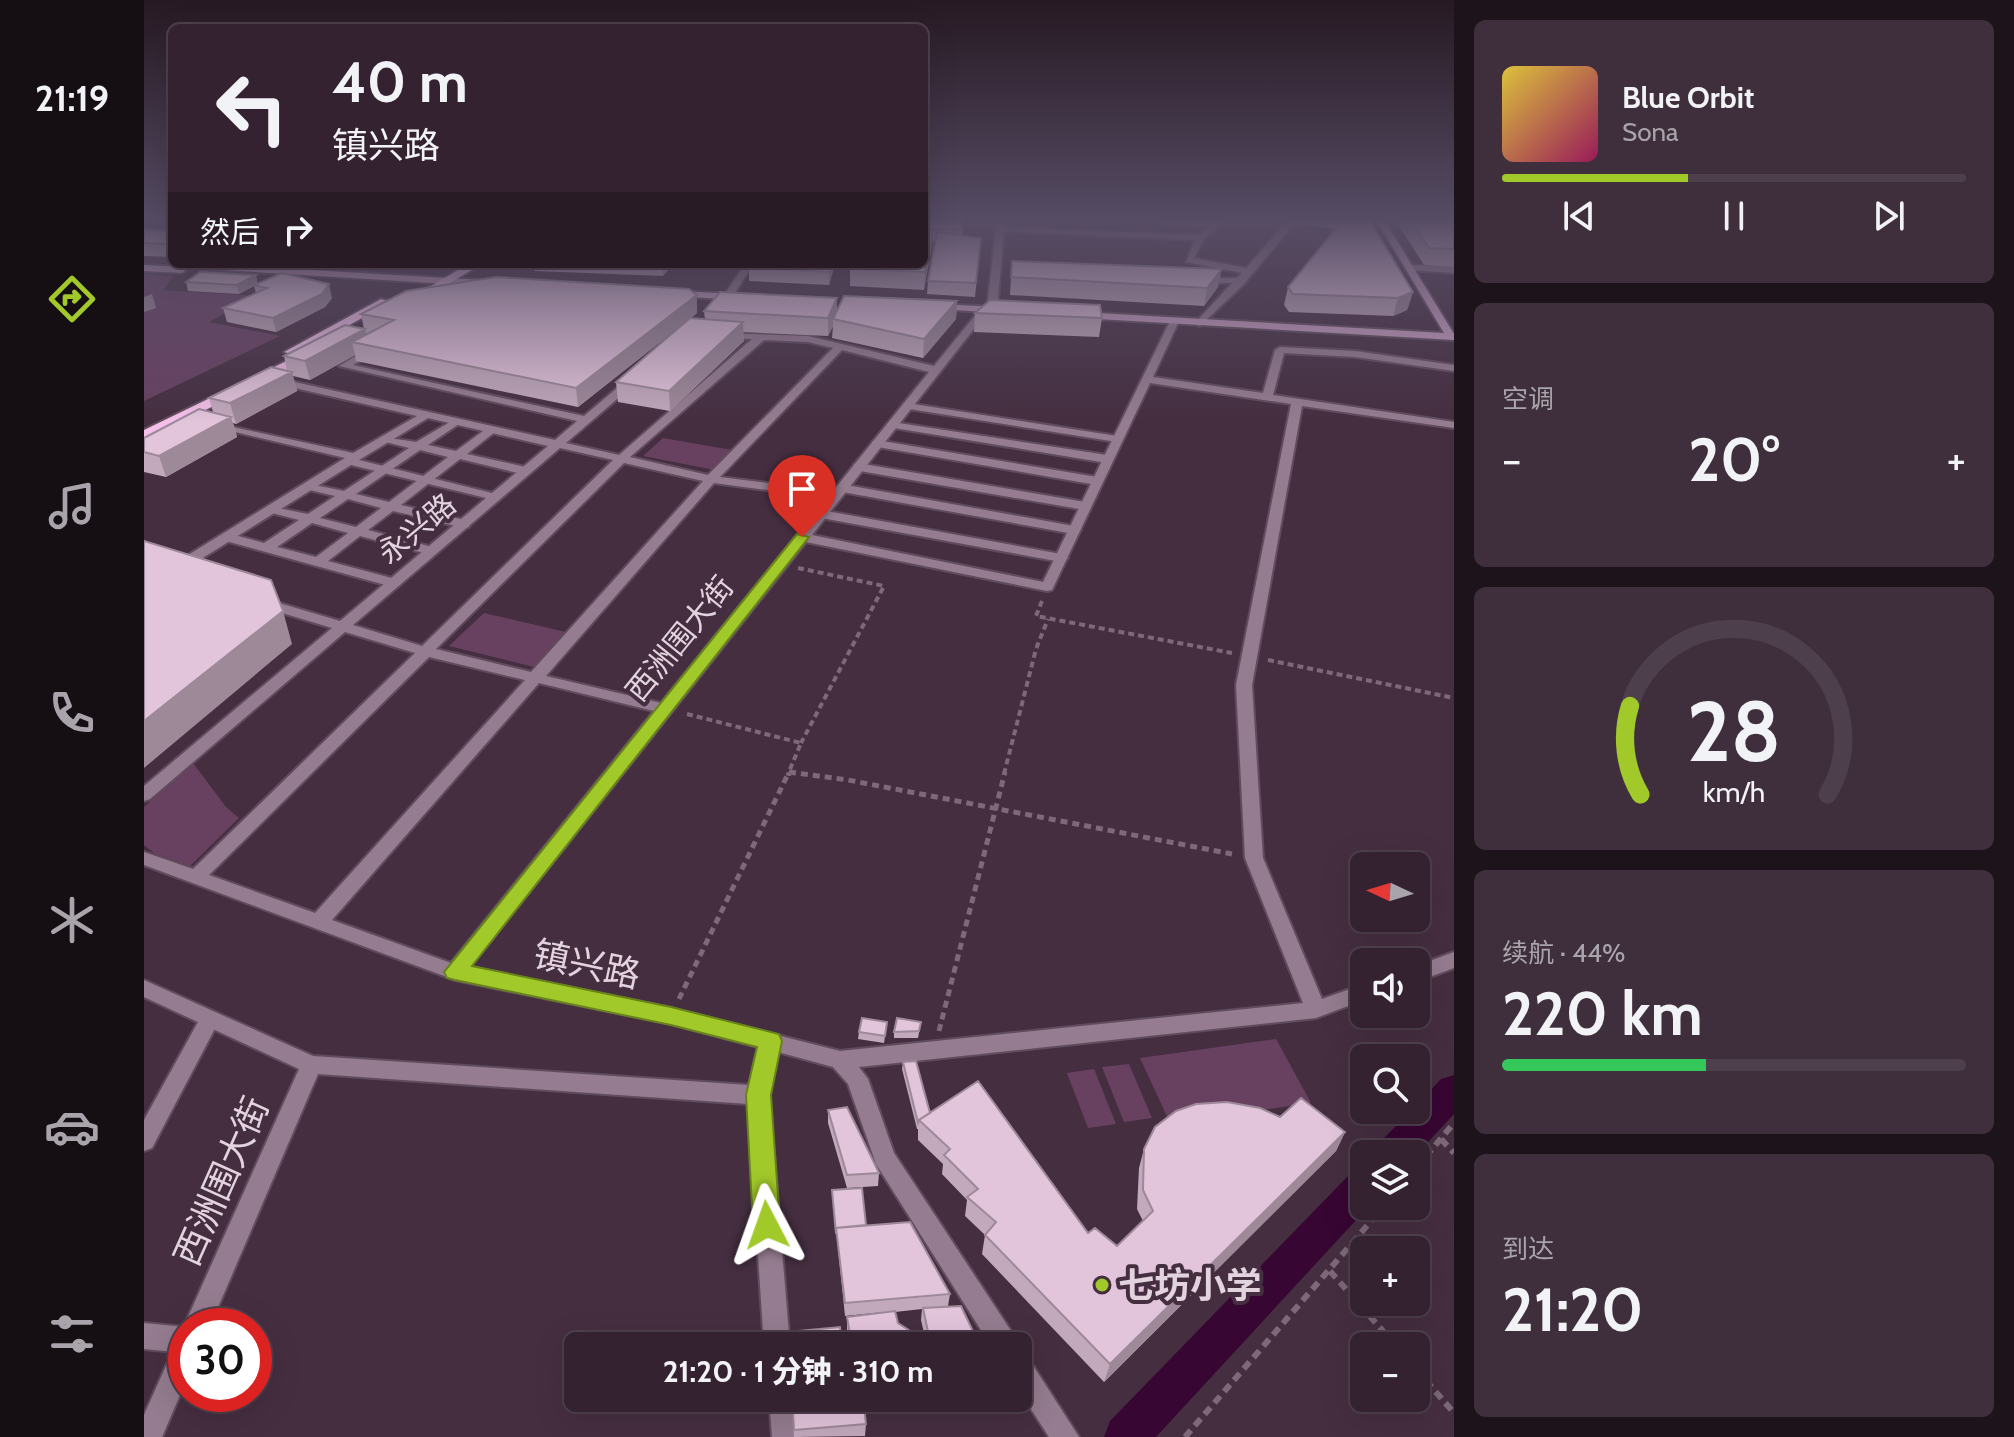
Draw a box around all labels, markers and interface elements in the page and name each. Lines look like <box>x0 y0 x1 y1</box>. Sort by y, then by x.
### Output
text: 40 m <box>332 48 468 116</box>
icon: left <box>200 56 304 160</box>
text: 21:19 <box>35 76 109 120</box>
text: Blue Orbit <box>1622 79 1754 116</box>
text: Sona <box>1622 116 1679 148</box>
text: 镇兴路 <box>332 123 440 167</box>
icon: previous <box>1557 194 1601 238</box>
icon: pause <box>1712 194 1756 238</box>
icon: next <box>1867 194 1911 238</box>
icon: right <box>276 208 320 252</box>
text: 然后 <box>200 214 260 251</box>
icon: directions <box>44 271 100 327</box>
text: 空调 <box>1502 383 1554 415</box>
text: 20° <box>1688 423 1780 496</box>
text: − <box>1502 433 1521 486</box>
text: + <box>1947 433 1966 486</box>
pin <box>768 455 836 537</box>
icon: arrive <box>780 467 824 511</box>
icon: music <box>44 478 100 534</box>
street label: 永兴路 <box>370 486 463 572</box>
street label: 西洲围大街 <box>618 569 741 709</box>
text: 28 <box>1687 680 1781 781</box>
icon: phone <box>44 685 100 741</box>
text: km/h <box>1703 774 1765 809</box>
north arrow <box>1350 852 1430 932</box>
map controls <box>1350 852 1430 1412</box>
icon: climate <box>44 892 100 948</box>
street label: 镇兴路 <box>530 931 644 997</box>
text: 续航 · 44% <box>1502 937 1625 969</box>
button: sound <box>1350 948 1430 1028</box>
text: 220 km <box>1502 977 1703 1050</box>
button: search <box>1350 1044 1430 1124</box>
street label: 西洲围大街 <box>164 1090 278 1272</box>
icon: car <box>44 1099 100 1155</box>
button: layers <box>1350 1140 1430 1220</box>
position arrow <box>725 1183 809 1267</box>
text: 到达 <box>1502 1233 1554 1265</box>
button: + <box>1350 1236 1430 1316</box>
place label: 七坊小学 <box>1118 1263 1262 1307</box>
text: 21:20 <box>1502 1273 1643 1346</box>
marker: 七坊小学 <box>1093 1276 1111 1294</box>
icon: filters <box>44 1306 100 1362</box>
speed limit sign: 30 <box>168 1308 272 1412</box>
button: − <box>1350 1332 1430 1412</box>
text: 21:20 · 1 分钟 · 310 m <box>663 1353 933 1390</box>

